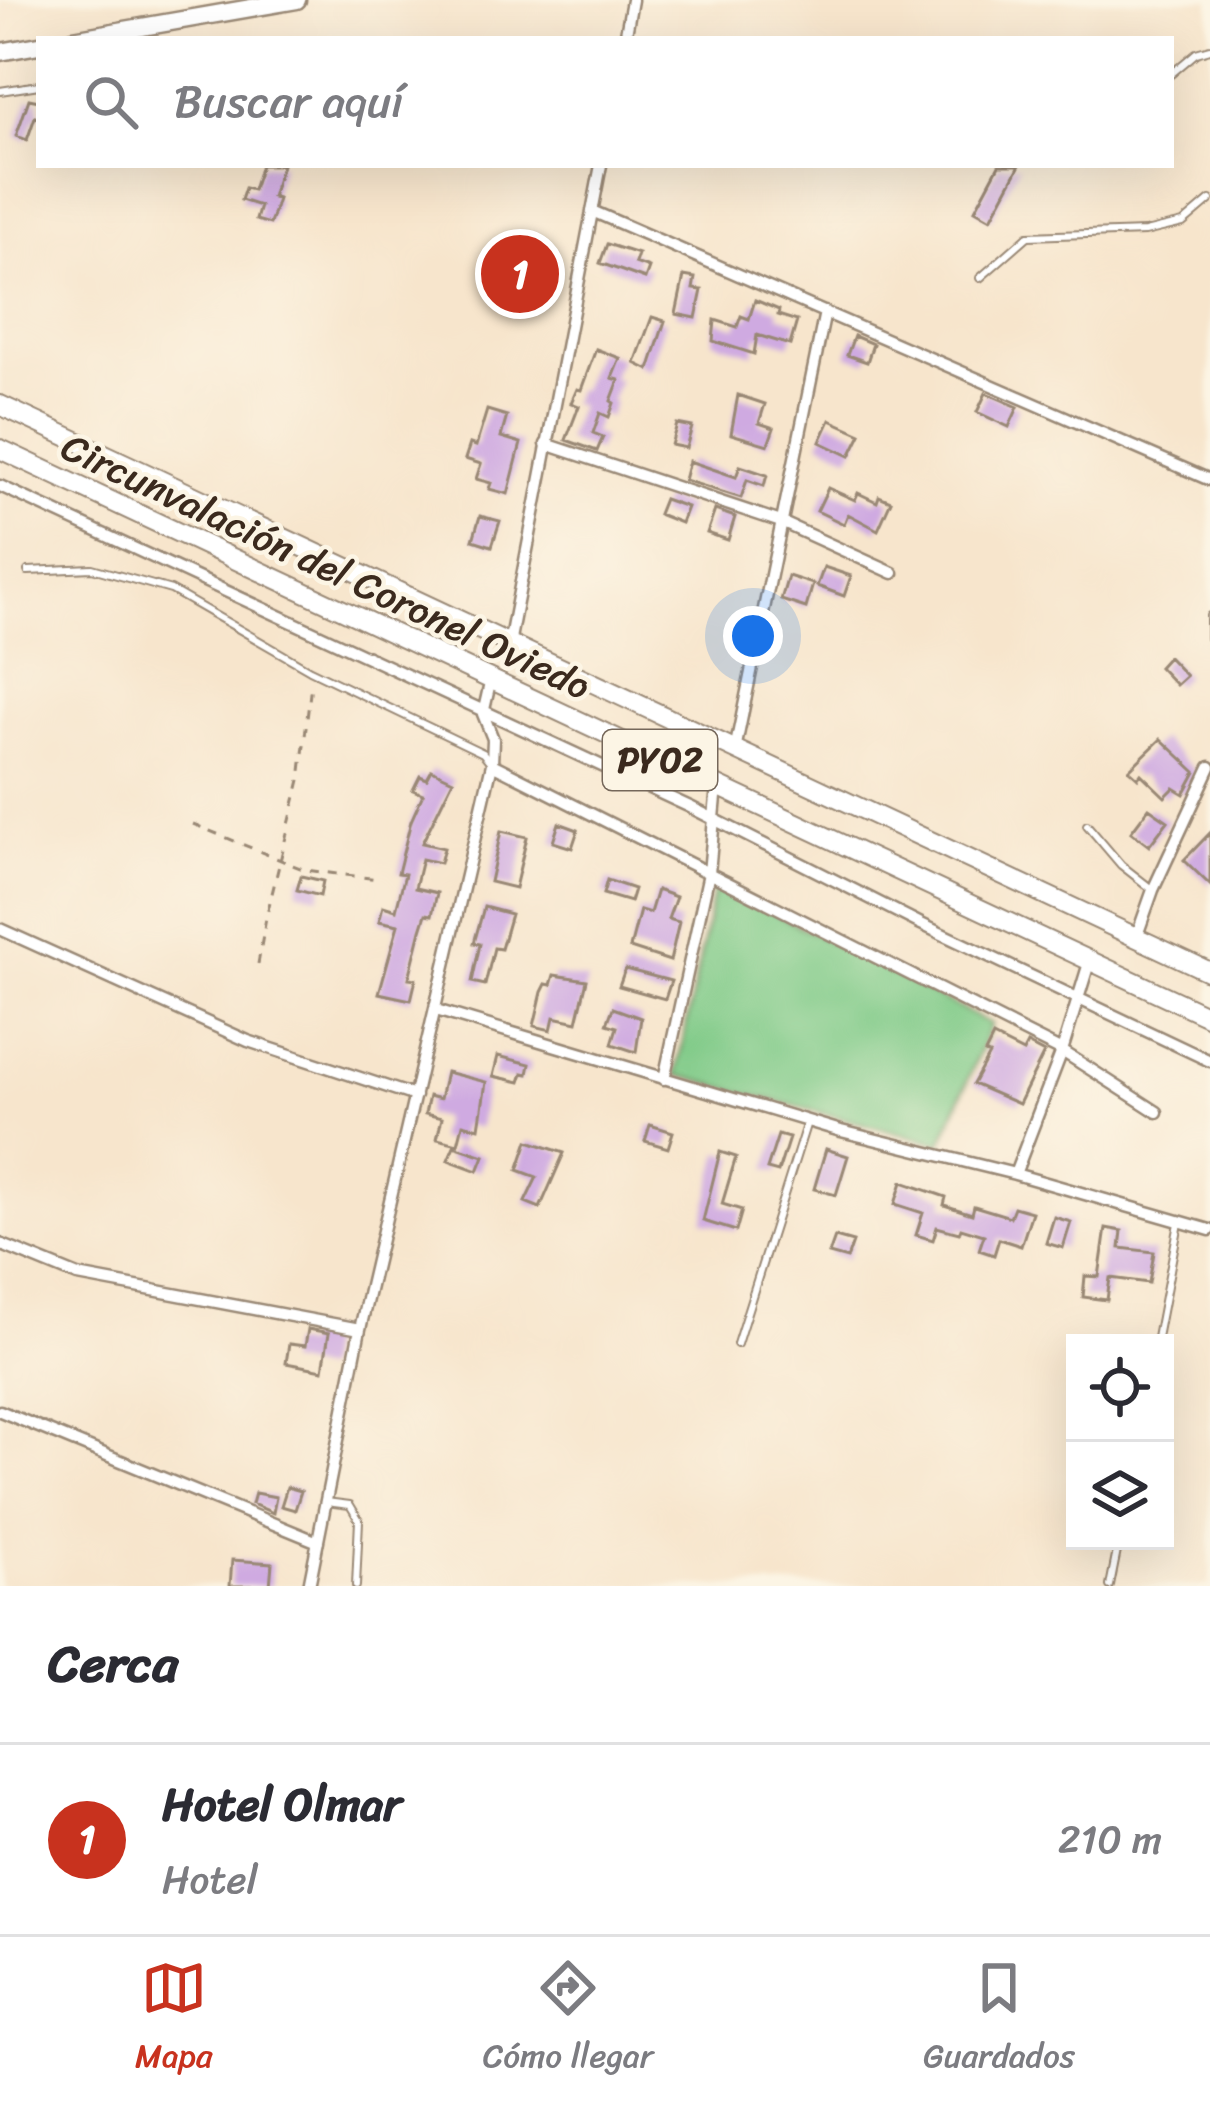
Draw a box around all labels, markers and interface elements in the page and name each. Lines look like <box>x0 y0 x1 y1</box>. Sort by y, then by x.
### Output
search box <box>36 36 1174 168</box>
text: Buscar aquí <box>174 62 403 142</box>
icon: search <box>78 69 144 135</box>
pin: 1 <box>481 229 559 319</box>
street label: Circunvalación del Coronel Oviedo <box>50 413 602 719</box>
your location <box>723 606 783 666</box>
road number: PY02 <box>603 730 717 790</box>
map controls <box>1066 1334 1174 1550</box>
button: locate <box>1066 1334 1174 1442</box>
button: layers <box>1066 1442 1174 1550</box>
text: Cerca <box>48 1619 178 1709</box>
text: Hotel Olmar <box>162 1765 402 1845</box>
text: 1 <box>79 1805 95 1874</box>
text: 210 m <box>1058 1805 1162 1874</box>
text: Hotel <box>162 1845 258 1914</box>
tab: Mapa <box>135 1955 213 2085</box>
tab: Cómo llegar <box>483 1955 653 2085</box>
tab: Guardados <box>923 1955 1075 2085</box>

